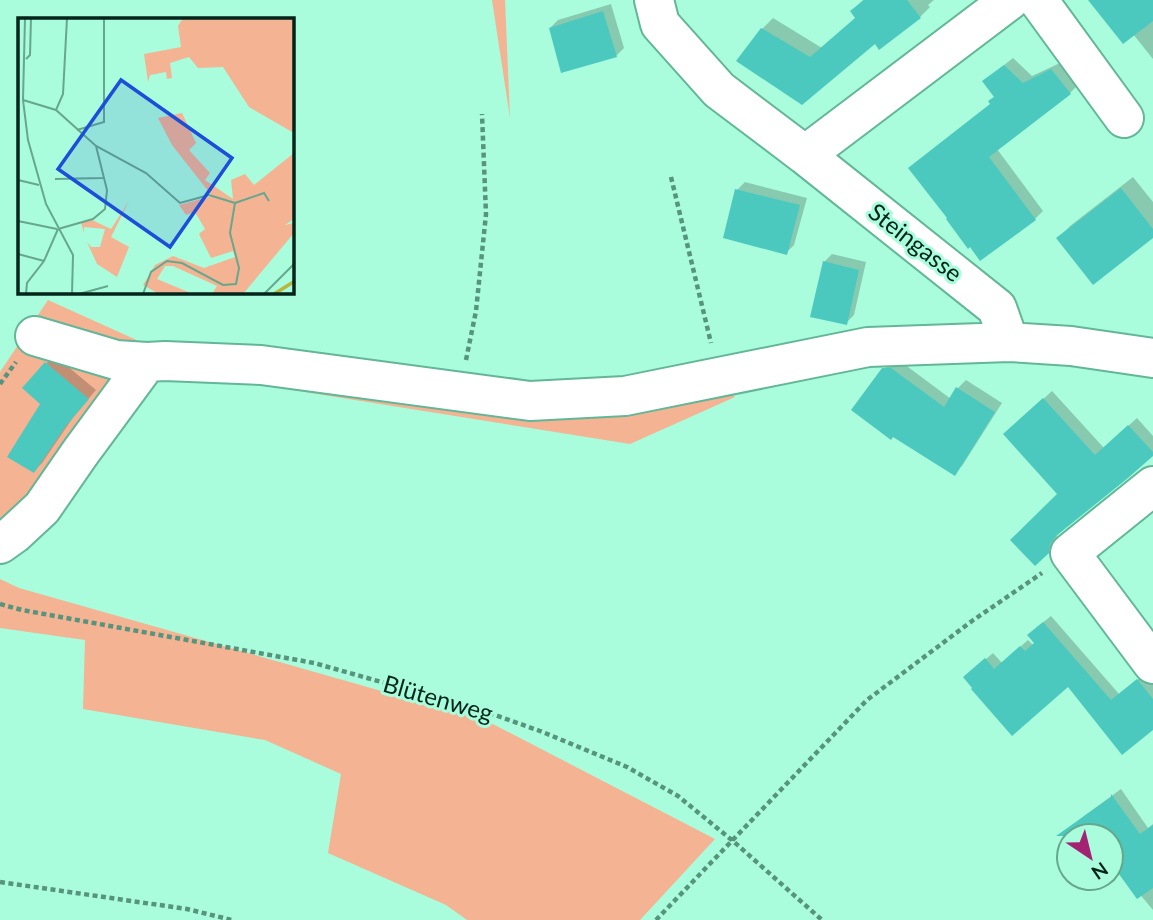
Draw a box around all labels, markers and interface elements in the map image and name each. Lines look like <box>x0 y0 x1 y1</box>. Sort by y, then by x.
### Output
inset map <box>18 18 294 294</box>
street label: Steingasse <box>863 196 968 287</box>
street label: Blütenweg <box>380 668 497 727</box>
north arrow <box>1055 822 1125 892</box>
text: N <box>1087 858 1113 885</box>

